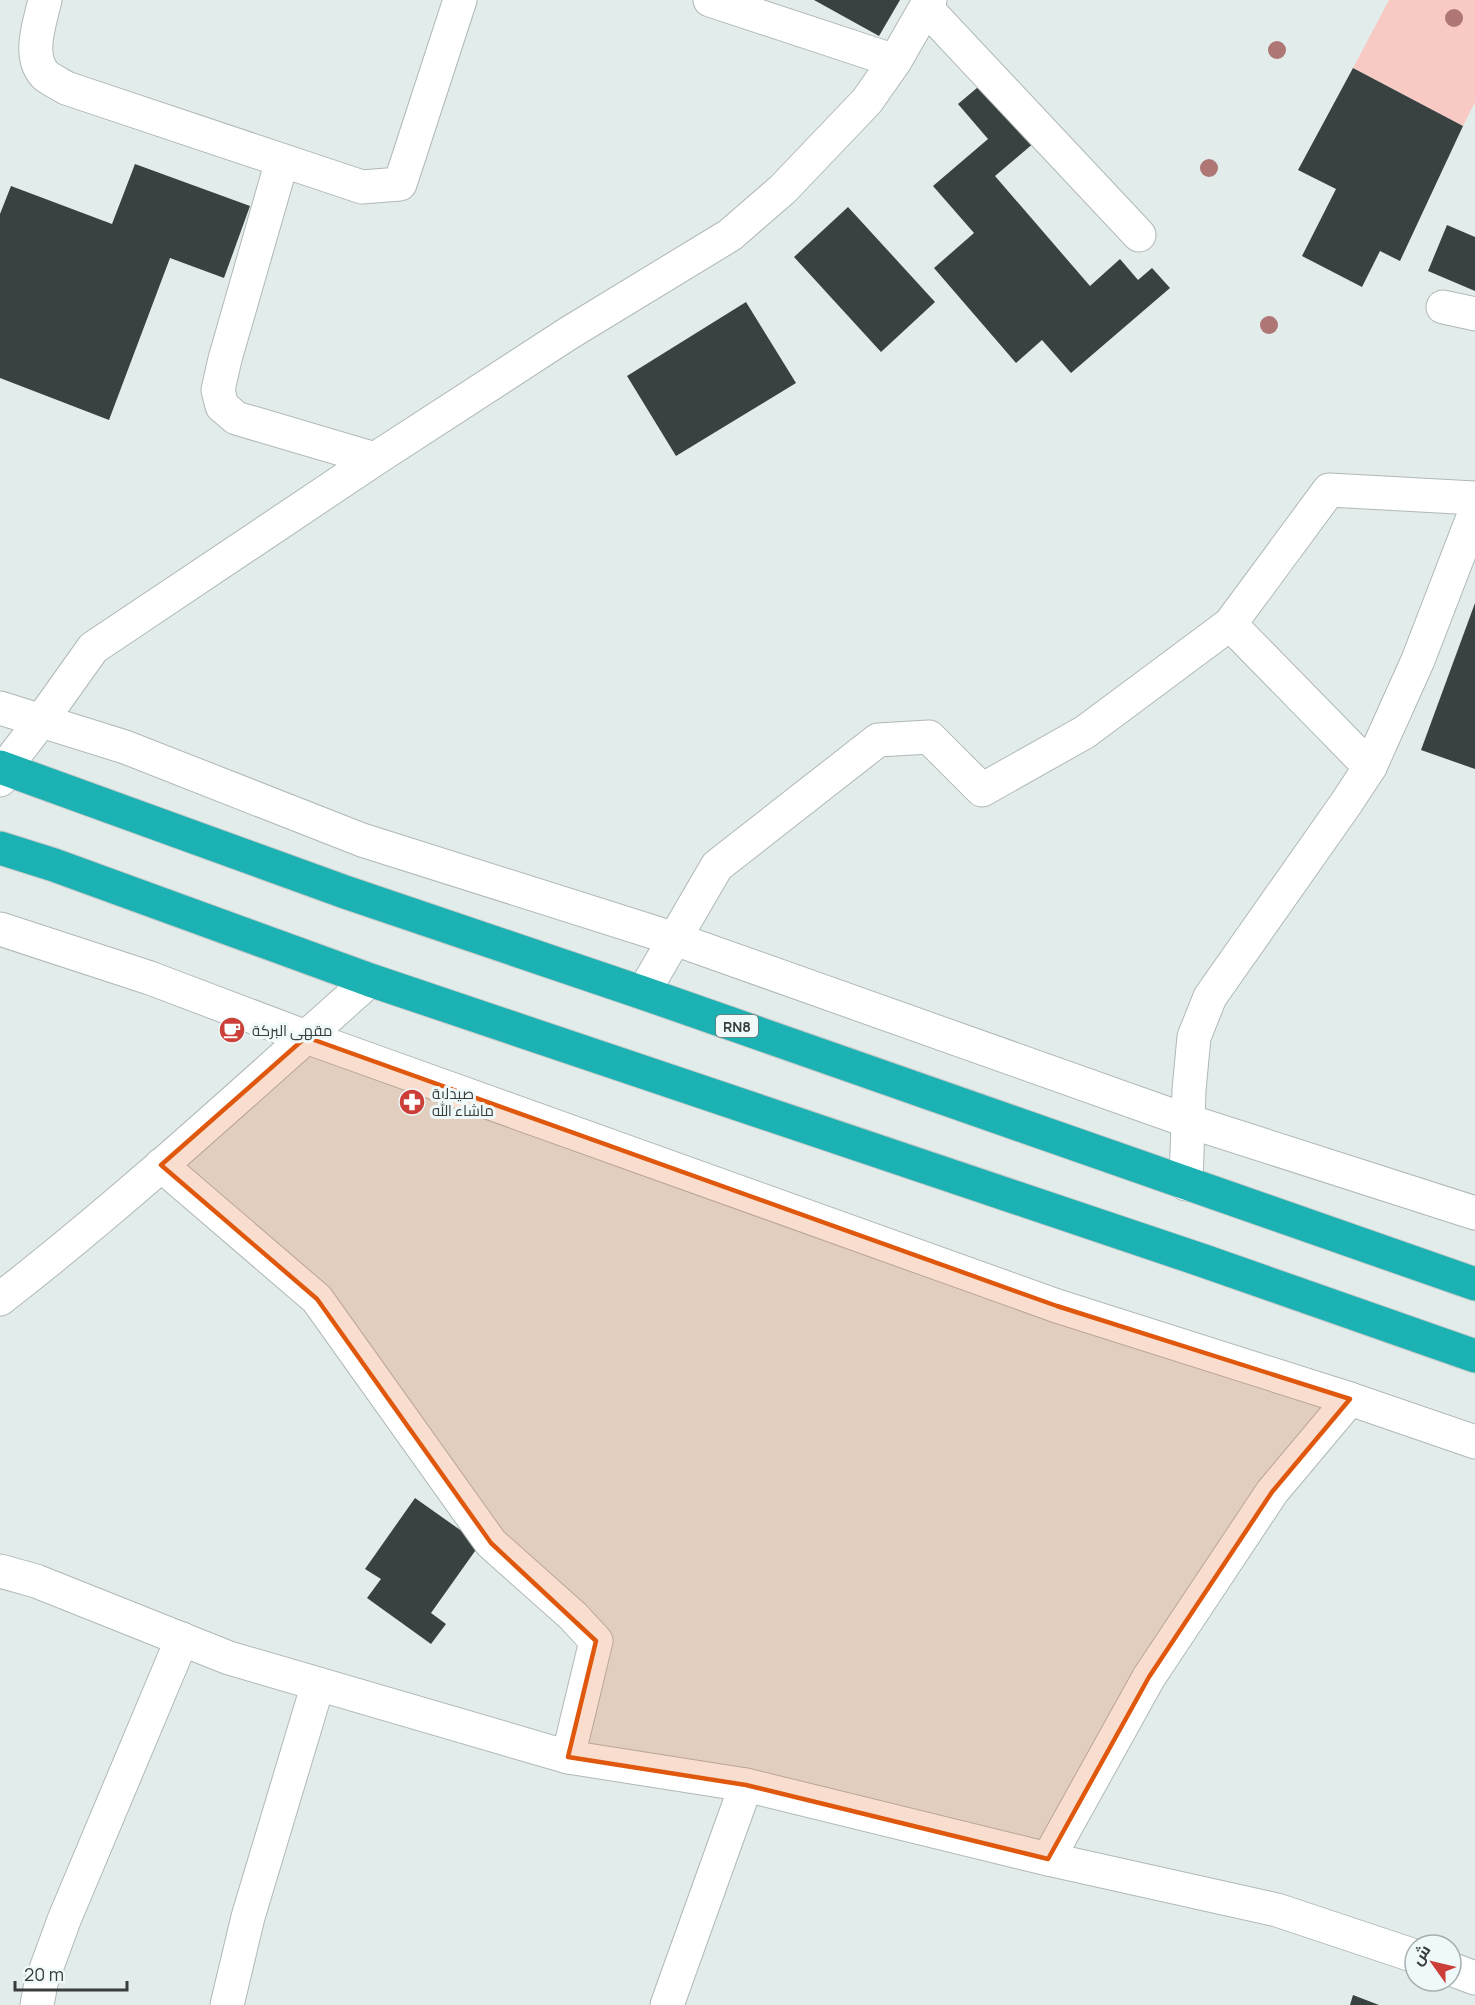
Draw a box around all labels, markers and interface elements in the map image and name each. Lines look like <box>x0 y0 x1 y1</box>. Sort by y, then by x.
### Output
cafe icon: مقهى البركة <box>217 1015 247 1045</box>
road number: RN8 <box>716 1015 758 1037</box>
place label: مقهى البركة <box>252 1020 333 1041</box>
place label: صيدلية ماشاء الله <box>432 1083 494 1121</box>
pharmacy icon: صيدلية ماشاء الله <box>397 1087 427 1117</box>
north arrow <box>1403 1933 1463 1993</box>
text: ش <box>1406 1940 1435 1969</box>
scale bar <box>15 1954 128 1992</box>
text: 20 m <box>24 1962 64 1986</box>

